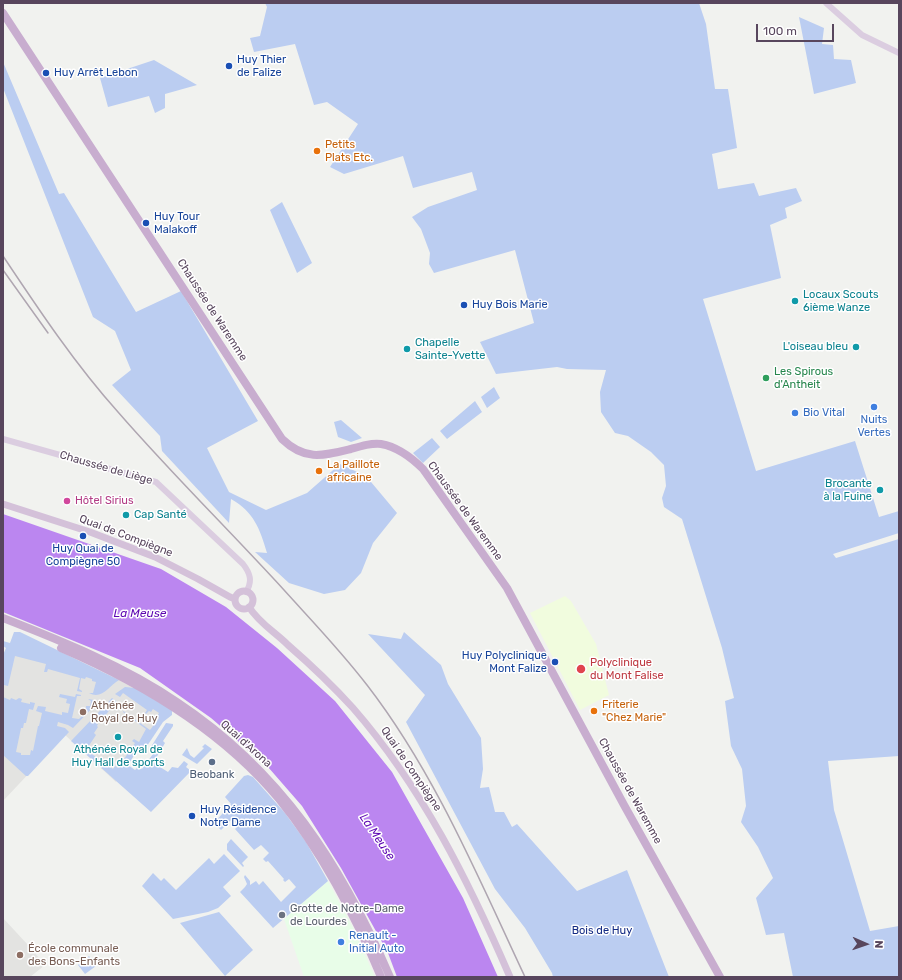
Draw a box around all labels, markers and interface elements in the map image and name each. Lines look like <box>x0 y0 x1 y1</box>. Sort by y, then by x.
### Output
scale bar <box>758 16 836 42</box>
text: 100 m <box>763 24 797 38</box>
place label: Huy Thier de Falize <box>237 53 286 79</box>
marker: Huy Thier de Falize <box>224 61 234 71</box>
place label: Huy Arrêt Lebon <box>54 66 138 80</box>
marker: Huy Arrêt Lebon <box>41 68 51 78</box>
place label: Petits Plats Etc. <box>325 138 373 164</box>
marker: Petits Plats Etc. <box>312 146 322 156</box>
place label: Huy Tour Malakoff <box>154 210 200 236</box>
marker: Huy Tour Malakoff <box>141 218 151 228</box>
street label: Chaussée de Waremme <box>174 257 250 363</box>
place label: Locaux Scouts 6ième Wanze <box>803 288 879 314</box>
marker: Locaux Scouts 6ième Wanze <box>790 296 800 306</box>
place label: Huy Bois Marie <box>472 298 548 312</box>
marker: Huy Bois Marie <box>459 300 469 310</box>
place label: Chapelle Sainte-Yvette <box>415 336 485 362</box>
place label: L'oiseau bleu <box>783 340 848 354</box>
marker: L'oiseau bleu <box>851 342 861 352</box>
marker: Chapelle Sainte-Yvette <box>402 344 412 354</box>
place label: Les Spirous d'Antheit <box>774 365 833 391</box>
marker: Les Spirous d'Antheit <box>761 373 771 383</box>
marker: Nuits Vertes <box>869 402 879 412</box>
place label: Bio Vital <box>803 406 845 420</box>
marker: Bio Vital <box>790 408 800 418</box>
place label: Nuits Vertes <box>857 413 891 439</box>
street label: Chaussée de Liège <box>58 448 154 488</box>
place label: La Paillote africaine <box>327 458 380 484</box>
street label: Chaussée de Waremme <box>425 459 505 563</box>
marker: La Paillote africaine <box>314 466 324 476</box>
place label: Brocante à la Fuine <box>823 477 872 503</box>
marker: Brocante à la Fuine <box>875 485 885 495</box>
place label: Hôtel Sirius <box>75 494 134 508</box>
marker: Hôtel Sirius <box>62 496 72 506</box>
place label: Cap Santé <box>134 508 187 522</box>
marker: Cap Santé <box>121 510 131 520</box>
street label: Quai de Compiègne <box>77 512 175 560</box>
marker: Huy Quai de Compiègne 50 <box>78 531 88 541</box>
place label: Huy Quai de Compiègne 50 <box>46 542 120 568</box>
water label: La Meuse <box>113 607 167 621</box>
place label: Huy Polyclinique Mont Falize <box>462 649 547 675</box>
place label: Polyclinique du Mont Falise <box>590 656 664 682</box>
marker: Huy Polyclinique Mont Falize <box>550 657 560 667</box>
marker: Polyclinique du Mont Falise <box>575 663 587 675</box>
place label: Friterie "Chez Marie" <box>602 698 666 724</box>
place label: Athénée Royal de Huy <box>91 699 157 725</box>
marker: Friterie "Chez Marie" <box>589 706 599 716</box>
marker: Athénée Royal de Huy <box>78 707 88 717</box>
street label: Quai d'Arona <box>218 718 274 770</box>
street label: Quai de Compiègne <box>378 724 444 814</box>
marker: Athénée Royal de Huy Hall de sports <box>113 732 123 742</box>
street label: Chaussée de Waremme <box>595 736 665 846</box>
place label: Athénée Royal de Huy Hall de sports <box>71 743 165 769</box>
marker: Beobank <box>207 757 217 767</box>
place label: Beobank <box>190 768 234 782</box>
place label: Huy Résidence Notre Dame <box>200 803 276 829</box>
marker: Huy Résidence Notre Dame <box>187 811 197 821</box>
water label: La Meuse <box>356 811 398 863</box>
place label: Grotte de Notre-Dame de Lourdes <box>290 902 404 928</box>
marker: Grotte de Notre-Dame de Lourdes <box>277 910 287 920</box>
park label: Bois de Huy <box>572 924 632 938</box>
north arrow <box>846 924 886 964</box>
place label: Renault - Initial Auto <box>349 929 404 955</box>
marker: Renault - Initial Auto <box>336 937 346 947</box>
text: N <box>872 940 885 949</box>
place label: École communale des Bons-Enfants <box>28 942 120 968</box>
marker: École communale des Bons-Enfants <box>15 950 25 960</box>

